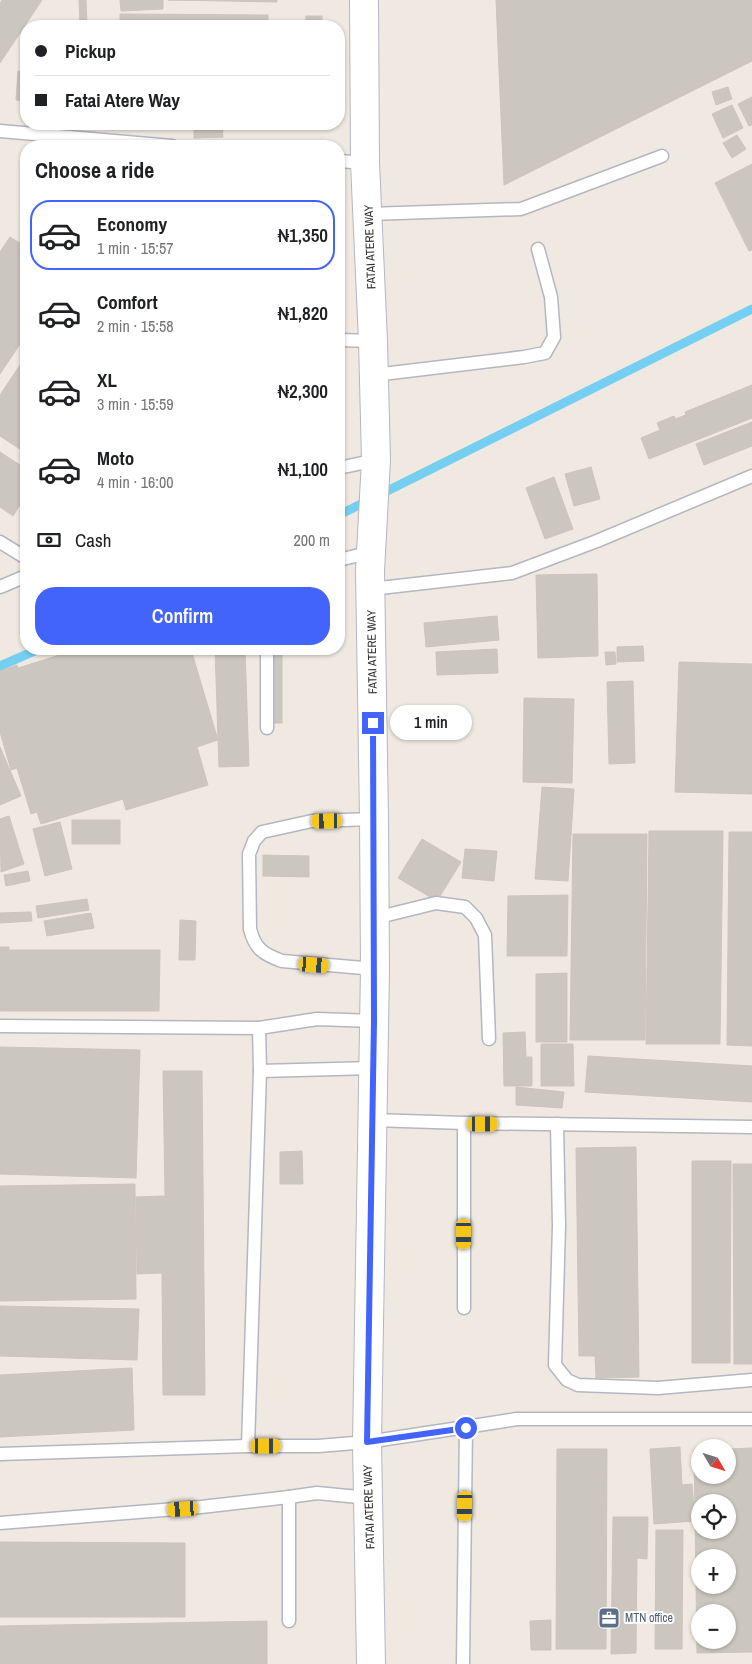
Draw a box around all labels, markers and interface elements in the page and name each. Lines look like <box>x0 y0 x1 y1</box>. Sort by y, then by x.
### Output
text: Pickup <box>65 38 116 64</box>
text: Fatai Atere Way <box>65 87 180 113</box>
text: Choose a ride <box>35 155 154 185</box>
street label: FATAI ATERE WAY <box>361 204 379 289</box>
text: Economy <box>97 211 167 237</box>
icon: car <box>37 213 82 258</box>
text: ₦1,350 <box>278 222 328 248</box>
text: 1 min · 15:57 <box>97 237 174 259</box>
text: Comfort <box>97 289 158 315</box>
icon: car <box>37 291 82 336</box>
text: ₦1,820 <box>278 300 328 326</box>
text: 2 min · 15:58 <box>97 315 174 337</box>
text: XL <box>97 367 117 393</box>
icon: car <box>37 369 82 414</box>
text: ₦2,300 <box>278 378 328 404</box>
text: 3 min · 15:59 <box>97 393 174 415</box>
text: Moto <box>97 445 134 471</box>
icon: car <box>37 447 82 492</box>
text: ₦1,100 <box>278 456 328 482</box>
text: 4 min · 16:00 <box>97 471 174 493</box>
icon: cash <box>35 526 63 554</box>
text: Cash <box>75 527 111 553</box>
text: 200 m <box>294 529 330 551</box>
button: Confirm <box>35 587 330 645</box>
street label: FATAI ATERE WAY <box>363 609 381 694</box>
callout: 1 min <box>390 706 473 740</box>
text: 1 min <box>414 711 448 733</box>
route end <box>362 712 384 734</box>
car <box>311 813 342 829</box>
car <box>298 956 329 974</box>
car <box>468 1117 498 1132</box>
car <box>456 1219 471 1249</box>
route start <box>455 1417 477 1439</box>
car <box>251 1439 281 1454</box>
north arrow <box>691 1439 736 1484</box>
map controls <box>691 1439 736 1649</box>
street label: FATAI ATERE WAY <box>360 1464 378 1549</box>
car <box>457 1491 472 1521</box>
button: locate <box>691 1494 736 1539</box>
car <box>167 1500 198 1518</box>
button: + <box>691 1549 736 1594</box>
button: − <box>691 1604 736 1649</box>
office icon: MTN office <box>597 1606 621 1630</box>
place label: MTN office <box>625 1610 673 1626</box>

